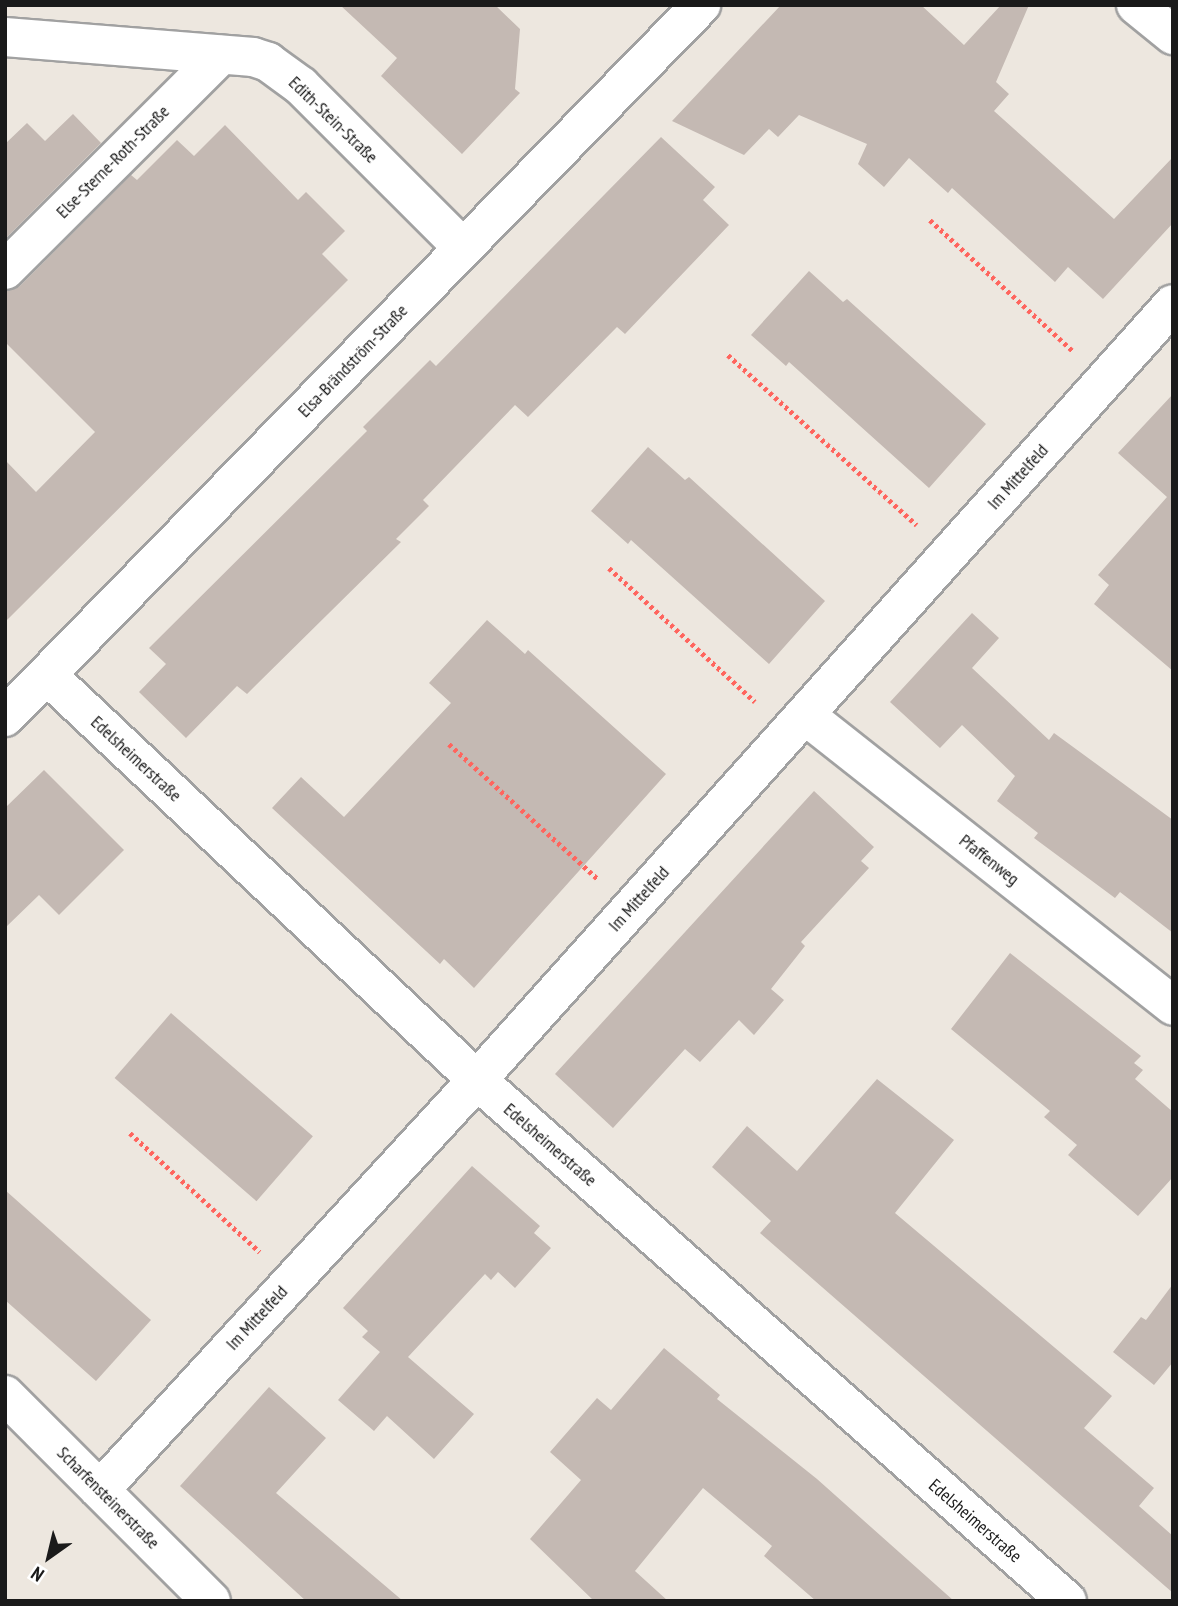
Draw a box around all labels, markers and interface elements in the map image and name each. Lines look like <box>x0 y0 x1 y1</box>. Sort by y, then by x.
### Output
street label: Edith-Stein-Straße <box>284 72 382 168</box>
street label: Else-Sterne-Roth-Straße <box>52 101 174 223</box>
street label: Elsa-Brändström-Straße <box>294 300 412 422</box>
street label: Im Mittelfeld <box>983 440 1053 514</box>
street label: Edelsheimerstraße <box>86 712 186 806</box>
street label: Pfaffenweg <box>955 830 1023 890</box>
street label: Im Mittelfeld <box>604 862 674 936</box>
street label: Edelsheimerstraße <box>499 1099 601 1191</box>
street label: Im Mittelfeld <box>222 1281 292 1355</box>
street label: Scharfensteinerstraße <box>52 1442 164 1554</box>
street label: Edelsheimerstraße <box>924 1475 1026 1567</box>
north arrow <box>14 1522 84 1592</box>
text: N <box>26 1562 48 1587</box>

